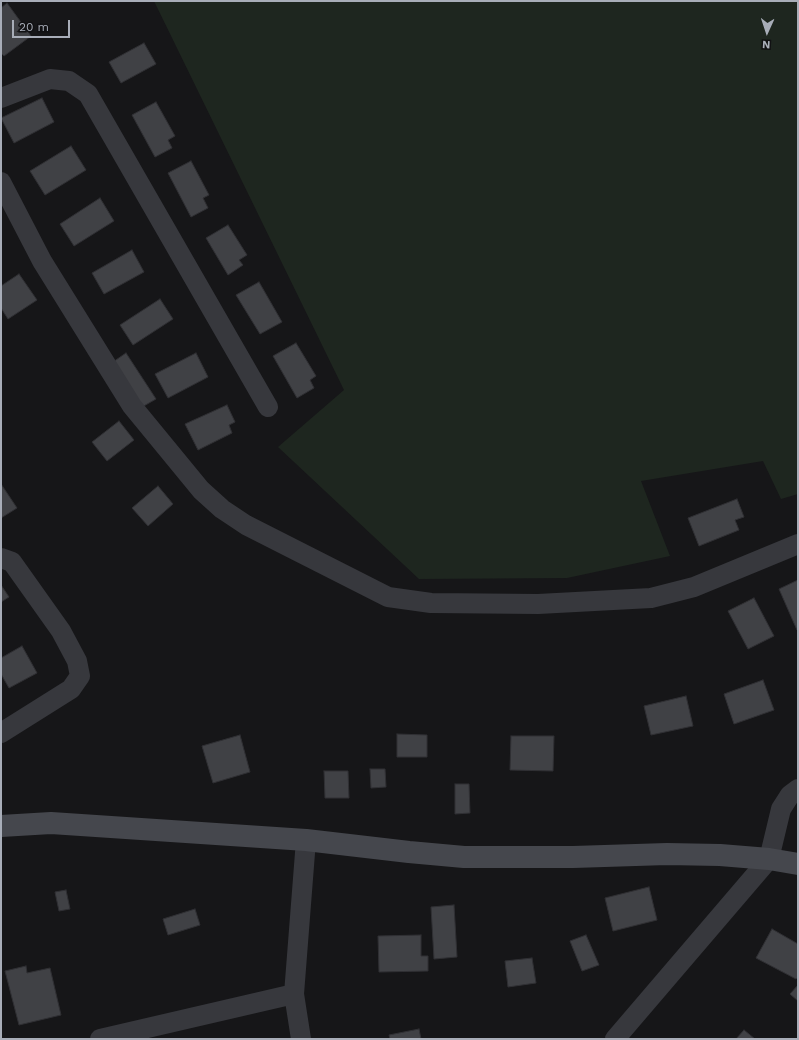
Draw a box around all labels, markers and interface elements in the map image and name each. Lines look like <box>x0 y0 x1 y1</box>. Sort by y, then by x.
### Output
scale bar <box>14 12 72 38</box>
north arrow <box>747 12 787 52</box>
text: 20 m <box>19 20 49 34</box>
text: N <box>762 38 771 51</box>

